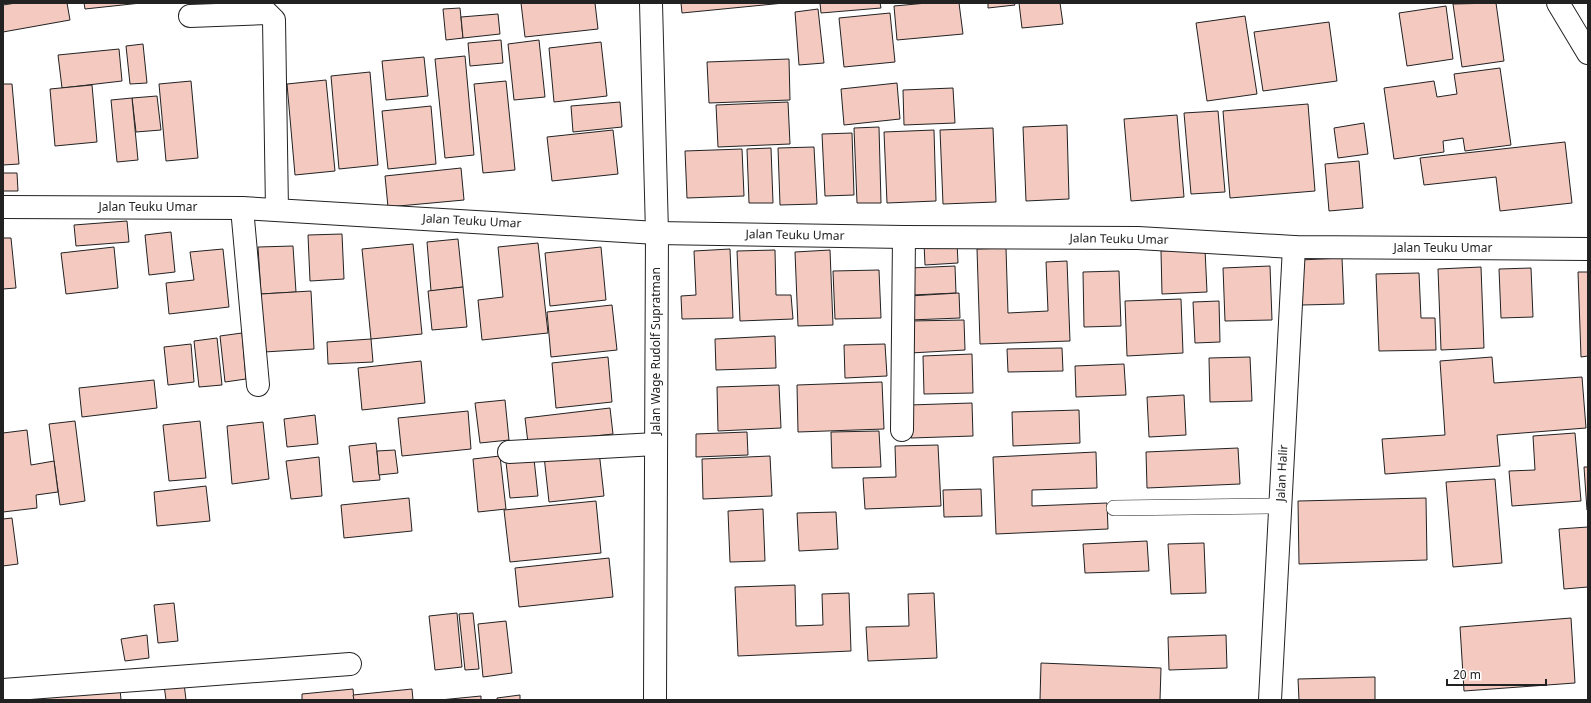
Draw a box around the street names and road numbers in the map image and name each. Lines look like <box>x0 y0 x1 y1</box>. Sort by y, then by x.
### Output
street label: Jalan Teuku Umar <box>97 198 198 215</box>
street label: Jalan Teuku Umar <box>421 209 522 232</box>
street label: Jalan Teuku Umar <box>744 225 845 244</box>
street label: Jalan Teuku Umar <box>1068 229 1169 248</box>
street label: Jalan Teuku Umar <box>1392 239 1493 256</box>
street label: Jalan Wage Rudolf Supratman <box>647 267 664 436</box>
street label: Jalan Halir <box>1271 444 1291 503</box>

